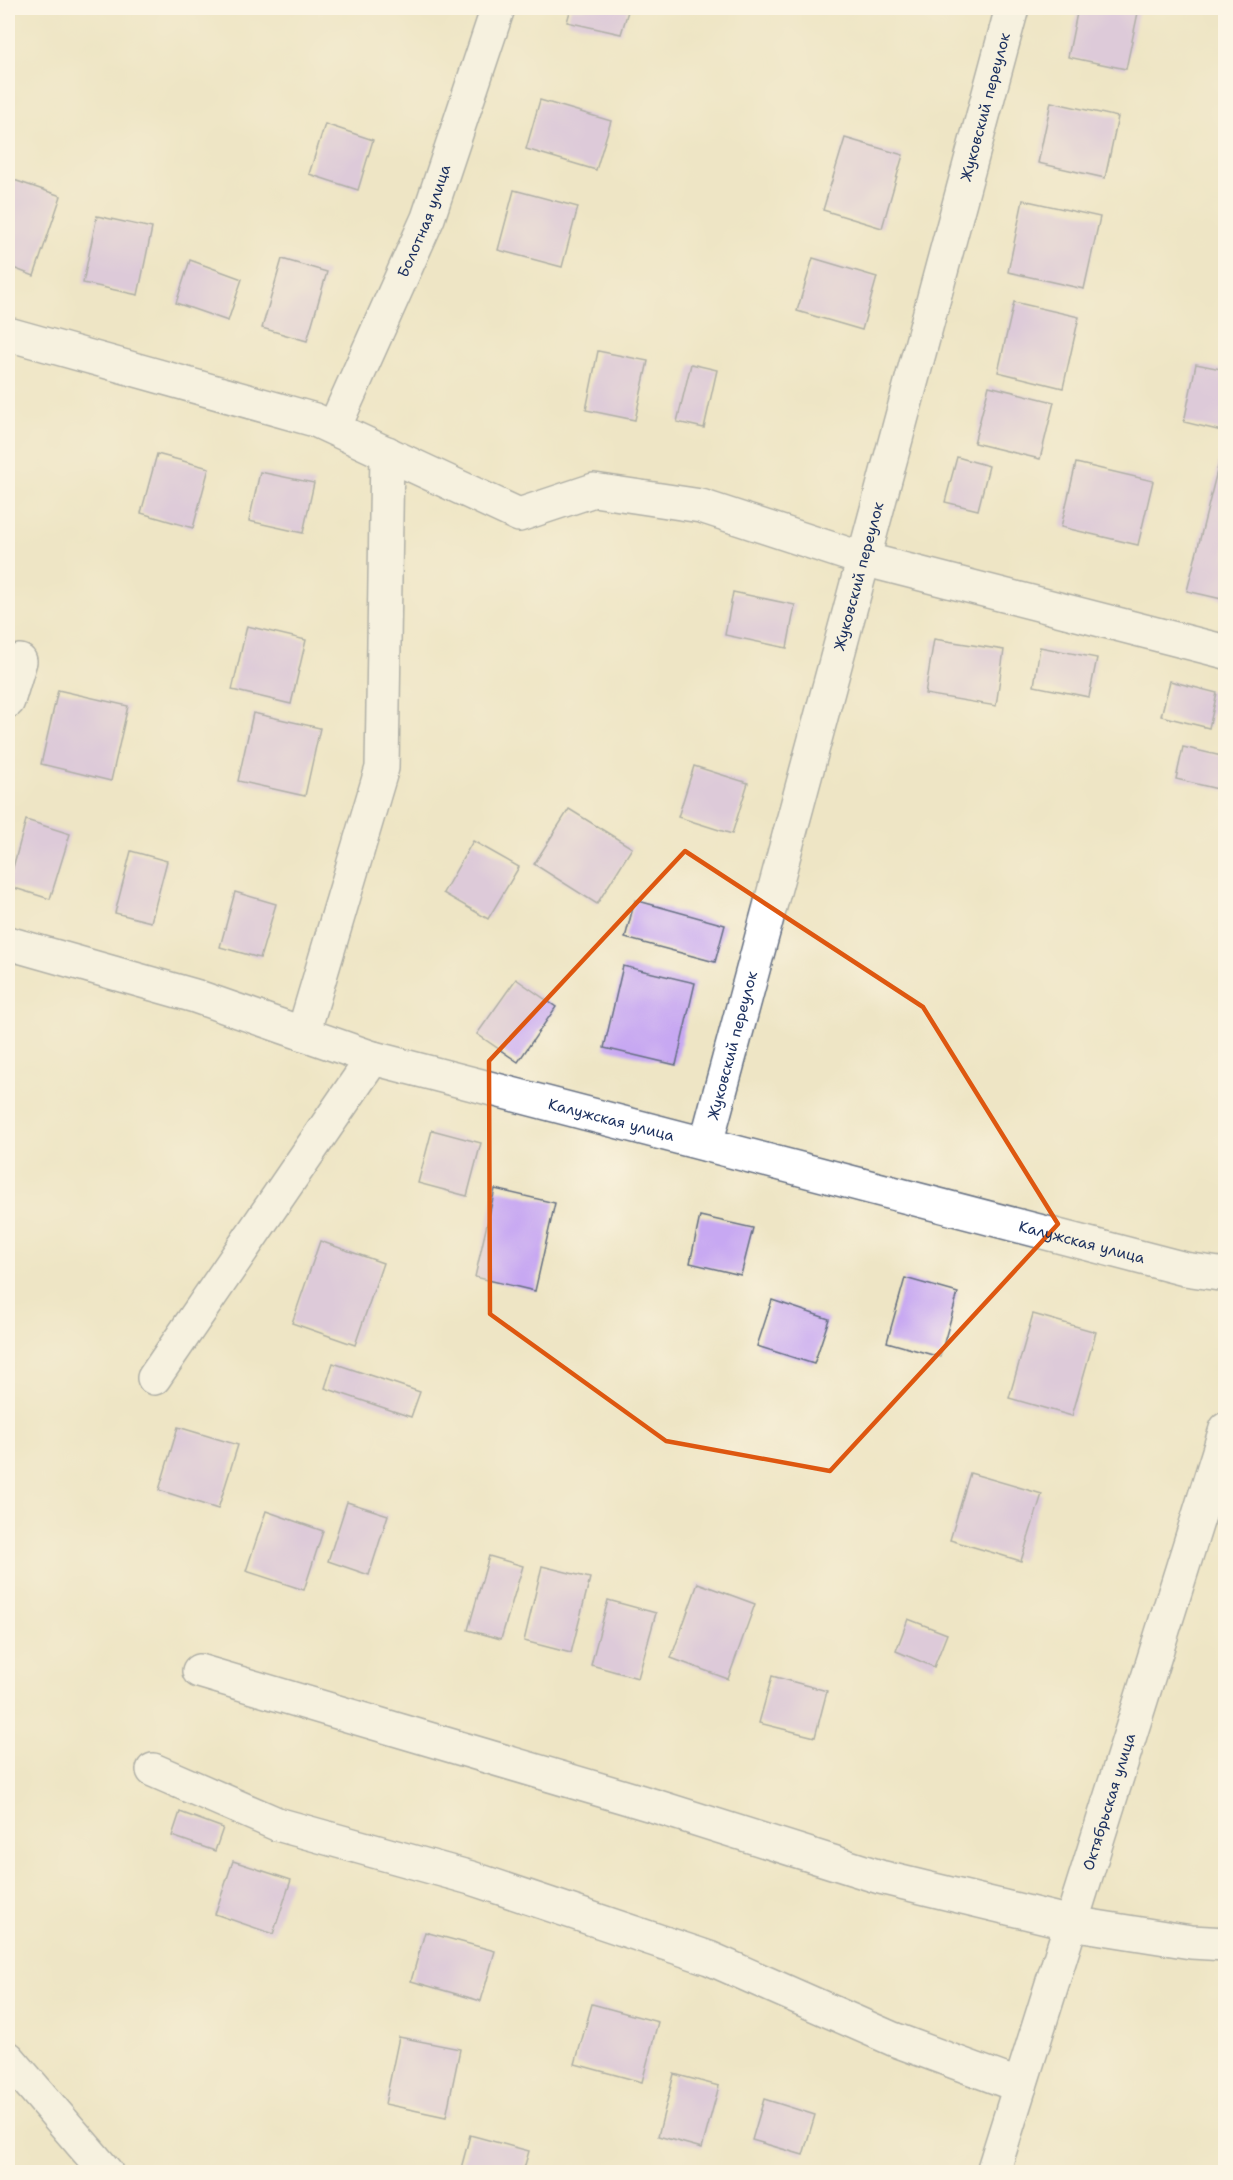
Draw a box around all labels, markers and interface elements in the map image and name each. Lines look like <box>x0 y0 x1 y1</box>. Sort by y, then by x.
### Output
street label: Жуковский переулок <box>956 30 1015 184</box>
street label: Болотная улица <box>393 161 455 281</box>
street label: Жуковский переулок <box>829 500 889 653</box>
street label: Жуковский переулок <box>703 969 762 1122</box>
street label: Калужская улица <box>546 1094 677 1146</box>
street label: Калужская улица <box>1016 1216 1148 1268</box>
street label: Октябрьская улица <box>1078 1730 1140 1873</box>

